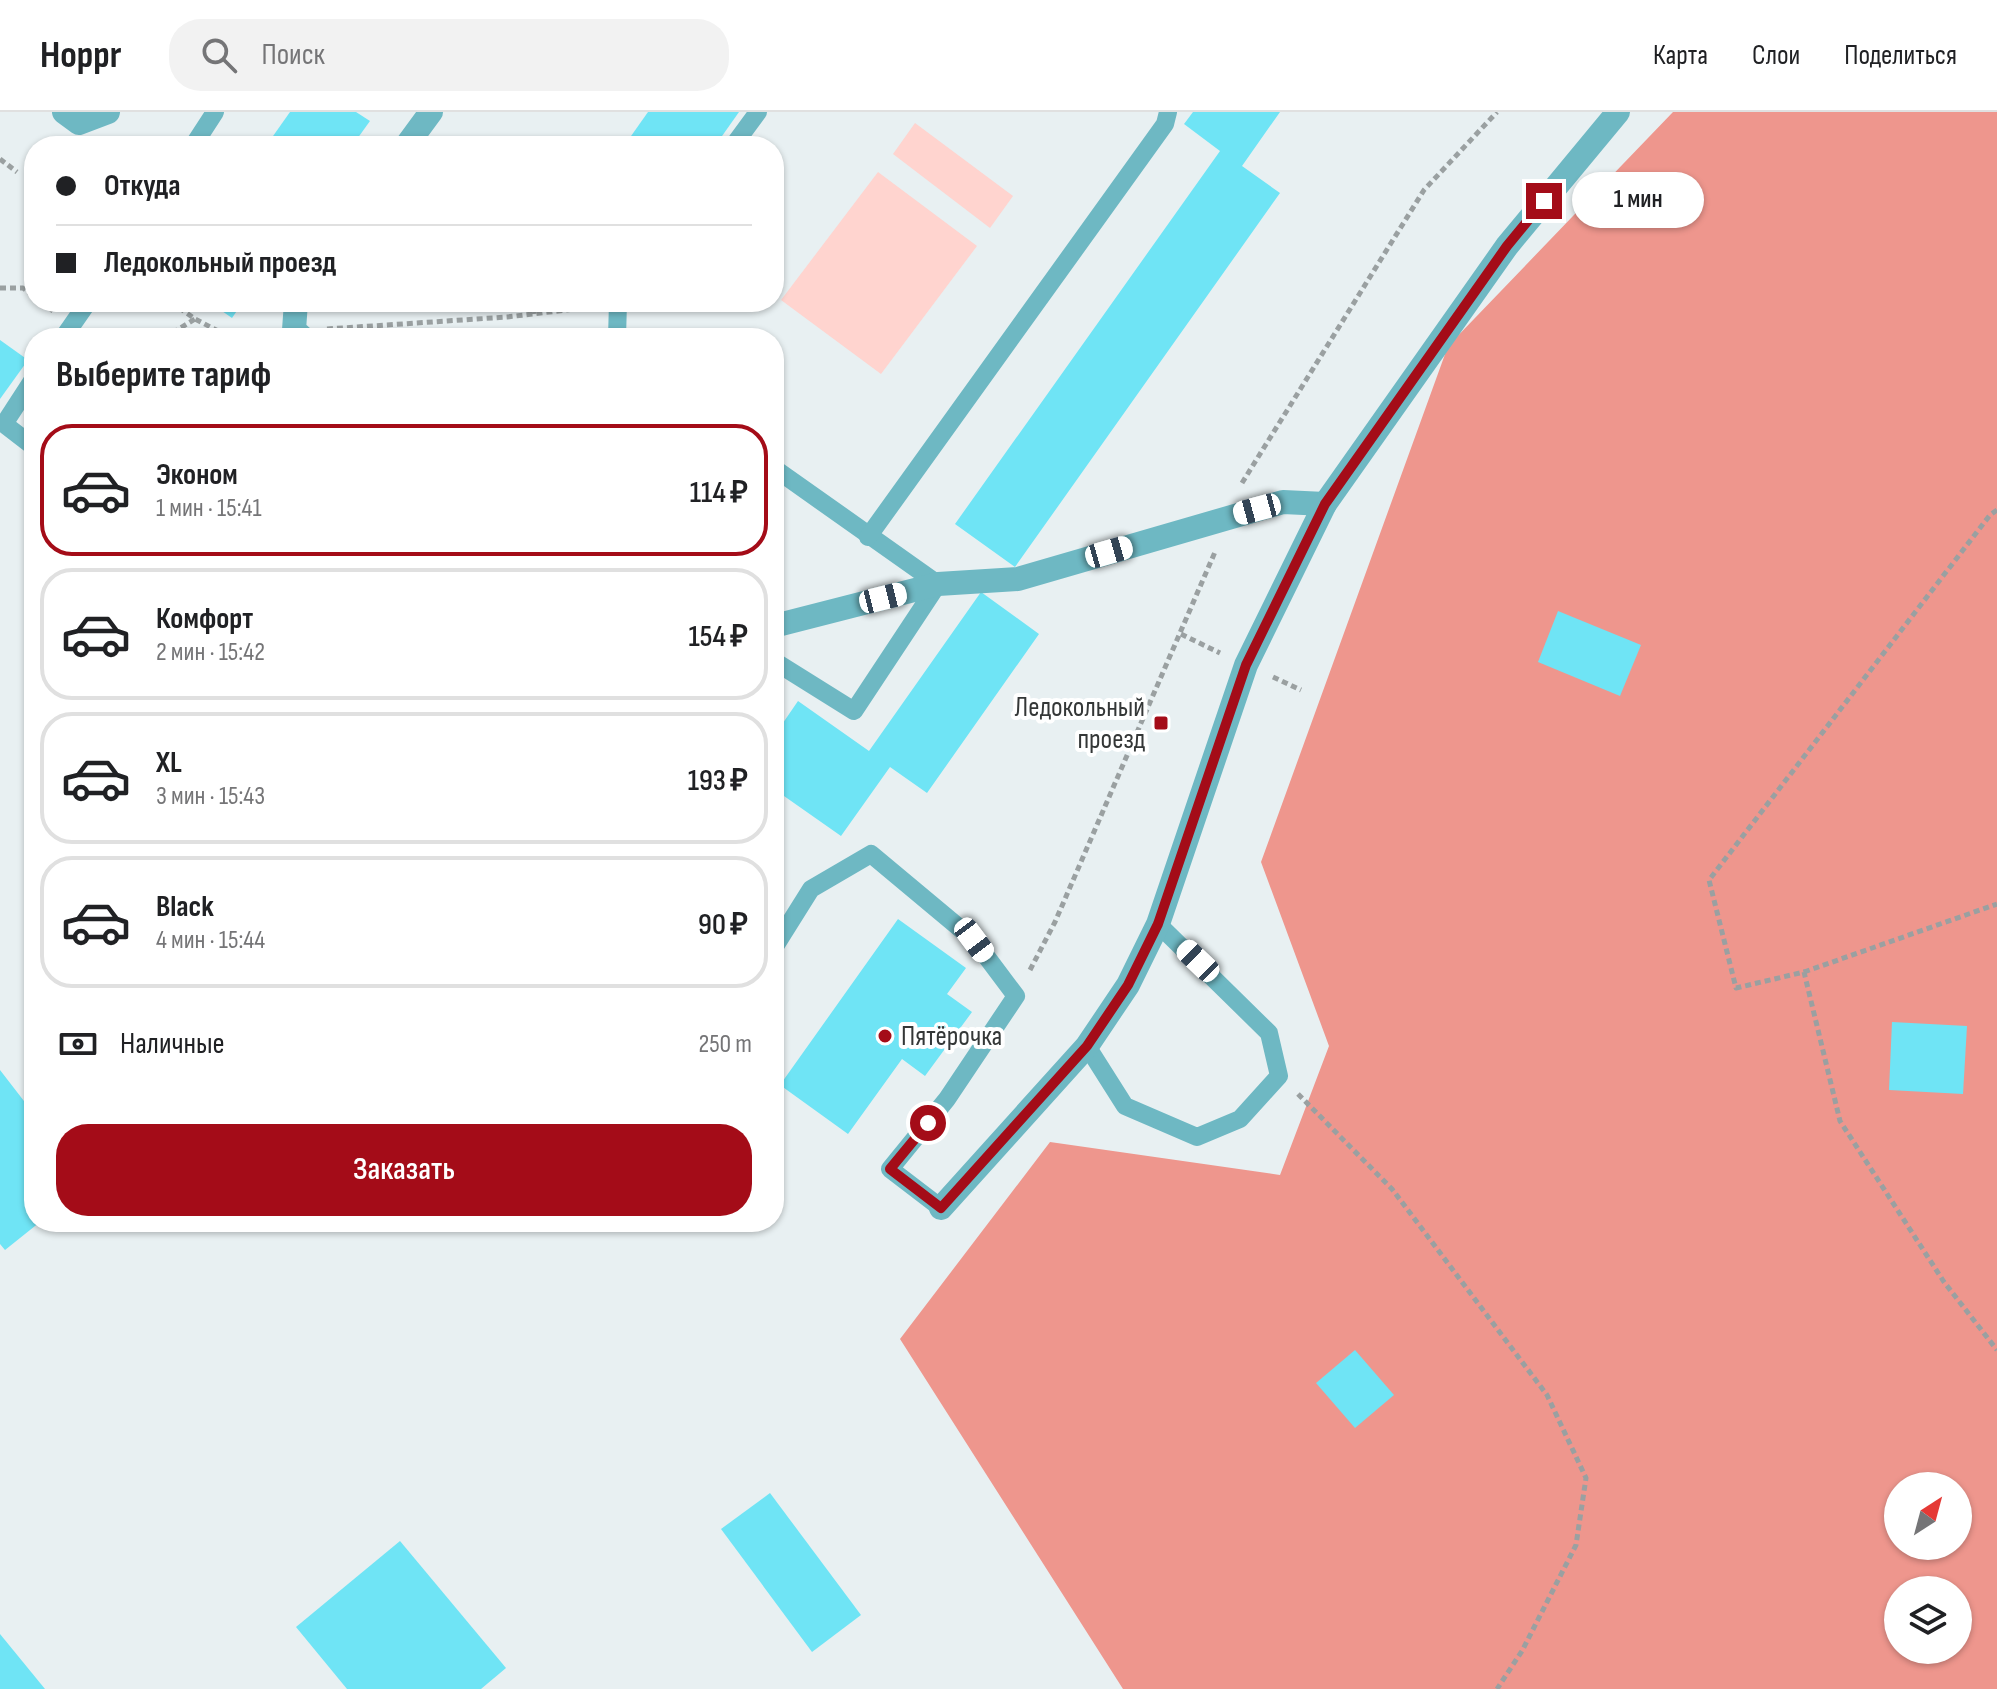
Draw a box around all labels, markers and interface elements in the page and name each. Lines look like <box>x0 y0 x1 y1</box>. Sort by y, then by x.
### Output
search box <box>169 19 729 91</box>
text: Hoppr <box>40 33 121 78</box>
icon: search <box>197 33 241 77</box>
text: Поиск <box>261 37 325 73</box>
text: Карта <box>1653 39 1708 72</box>
text: Слои <box>1752 39 1800 72</box>
text: Поделиться <box>1844 39 1957 72</box>
text: Откуда <box>104 168 181 204</box>
callout: 1 мин <box>1572 173 1704 229</box>
route end <box>1526 183 1562 219</box>
text: 1 мин <box>1613 184 1663 215</box>
text: Ледокольный проезд <box>104 245 336 281</box>
text: Выберите тариф <box>56 354 271 397</box>
icon: car <box>60 454 132 526</box>
text: Эконом <box>156 457 238 493</box>
text: 114 ₽ <box>690 475 748 511</box>
car <box>1231 491 1283 527</box>
text: 1 мин · 15:41 <box>156 493 262 524</box>
car <box>1083 534 1135 570</box>
car <box>857 581 909 615</box>
icon: car <box>60 598 132 670</box>
text: Комфорт <box>156 601 253 637</box>
text: 154 ₽ <box>688 619 748 655</box>
text: 2 мин · 15:42 <box>156 637 265 668</box>
place label: Ледокольный проезд <box>1015 691 1145 756</box>
marker: Ледокольный проезд <box>1152 714 1170 732</box>
icon: car <box>60 742 132 814</box>
text: XL <box>156 745 182 781</box>
text: 193 ₽ <box>688 763 748 799</box>
text: 3 мин · 15:43 <box>156 781 265 812</box>
icon: car <box>60 886 132 958</box>
text: Black <box>156 889 214 925</box>
text: 90 ₽ <box>698 907 748 943</box>
car <box>950 914 998 966</box>
text: 4 мин · 15:44 <box>156 925 265 956</box>
car <box>1172 936 1224 986</box>
place label: Пятёрочка <box>901 1020 1002 1053</box>
icon: cash <box>56 1022 100 1066</box>
text: Наличные <box>120 1026 225 1062</box>
marker: Пятёрочка <box>876 1027 894 1045</box>
text: 250 m <box>698 1029 752 1060</box>
route start <box>910 1105 946 1141</box>
button: Заказать <box>56 1124 752 1216</box>
north arrow <box>1884 1472 1972 1560</box>
map controls <box>1884 1472 1972 1664</box>
button: layers <box>1884 1576 1972 1664</box>

